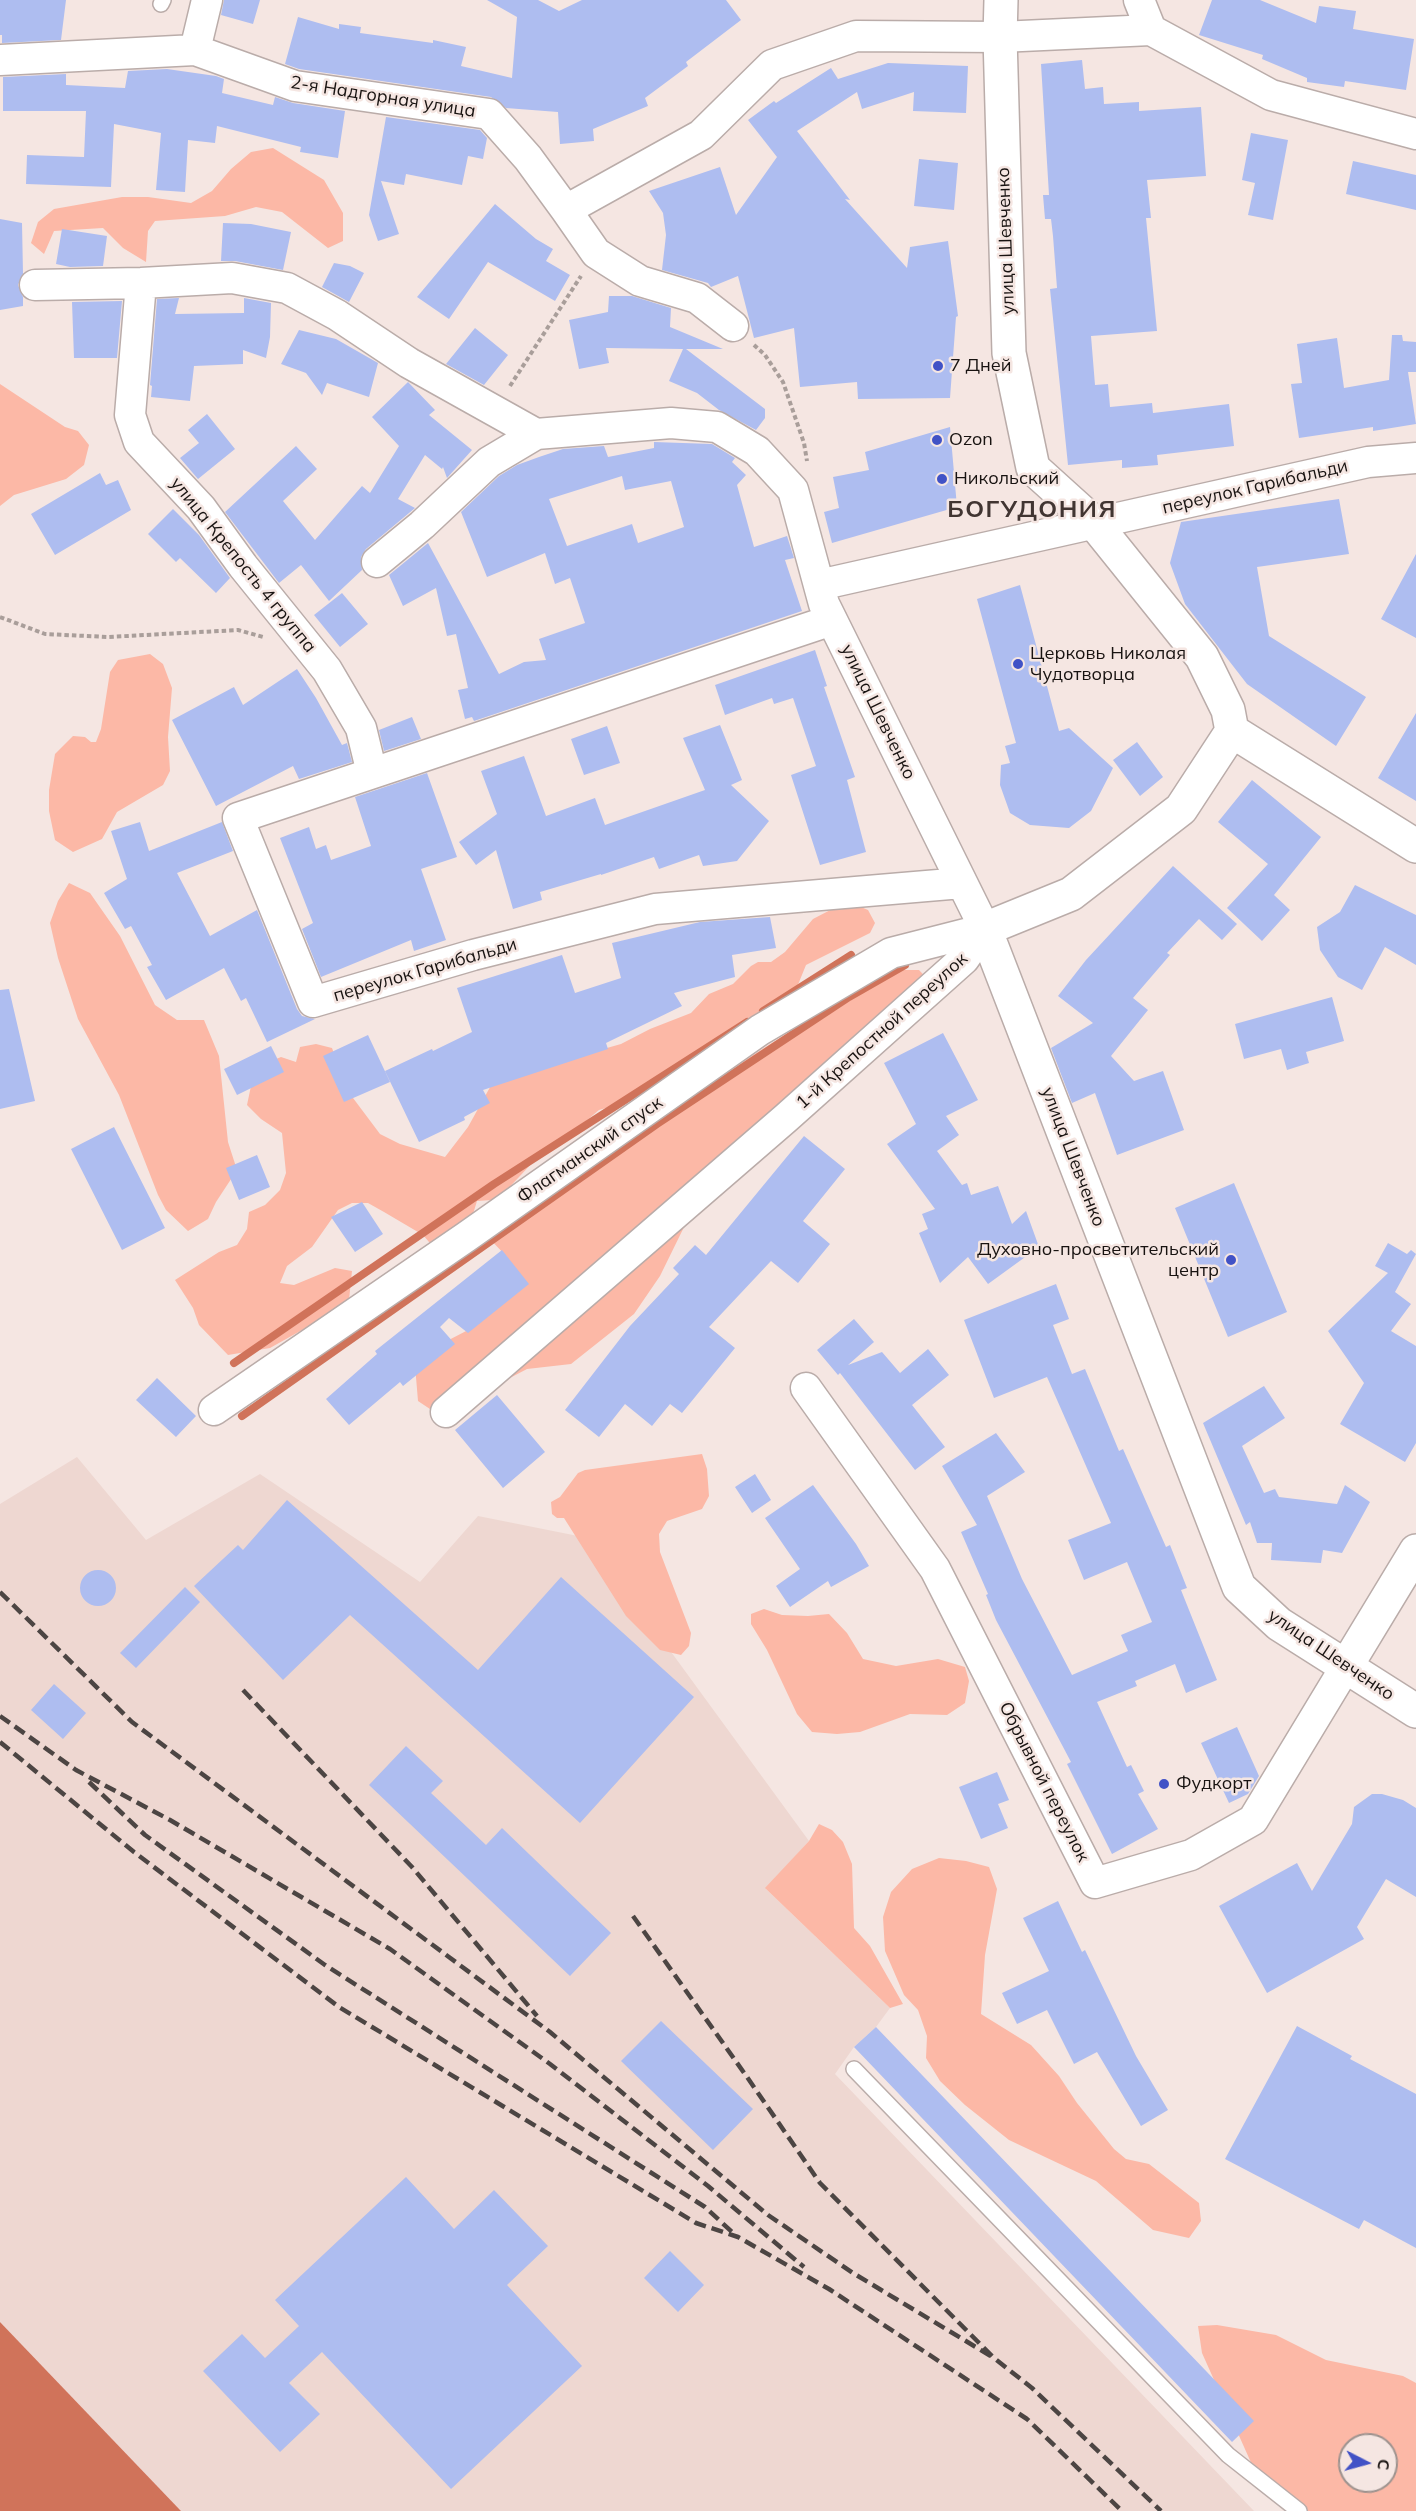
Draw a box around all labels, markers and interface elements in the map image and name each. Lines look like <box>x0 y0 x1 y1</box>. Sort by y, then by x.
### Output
street label: 2-я Надгорная улица <box>289 72 477 122</box>
street label: улица Шевченко <box>993 167 1019 315</box>
place label: 7 Дней <box>950 355 1011 377</box>
marker: 7 Дней <box>931 359 945 373</box>
place label: Ozon <box>949 429 993 451</box>
marker: Ozon <box>930 433 944 447</box>
street label: переулок Гарибальди <box>1160 455 1350 519</box>
place label: Никольский <box>954 468 1059 490</box>
marker: Никольский <box>935 472 949 486</box>
street label: улица Крепость 4 группа <box>166 473 320 657</box>
district label: БОГУДОНИЯ <box>947 496 1117 524</box>
street label: улица Шевченко <box>836 641 920 783</box>
place label: Церковь Николая Чудотворца <box>1030 643 1186 686</box>
marker: Церковь Николая Чудотворца <box>1011 657 1025 671</box>
street label: переулок Гарибальди <box>331 933 519 1007</box>
street label: 1-й Крепостной переулок <box>792 948 972 1114</box>
street label: улица Шевченко <box>1036 1084 1110 1230</box>
street label: Флагманский спуск <box>513 1092 667 1208</box>
place label: Духовно-просветительский центр <box>977 1239 1219 1282</box>
marker: Духовно-просветительский центр <box>1224 1253 1238 1267</box>
street label: улица Шевченко <box>1264 1605 1398 1705</box>
street label: Обрывной переулок <box>994 1698 1094 1866</box>
place label: Фудкорт <box>1176 1773 1251 1795</box>
marker: Фудкорт <box>1157 1777 1171 1791</box>
north arrow <box>1338 2433 1398 2493</box>
text: С <box>1373 2458 1394 2471</box>

